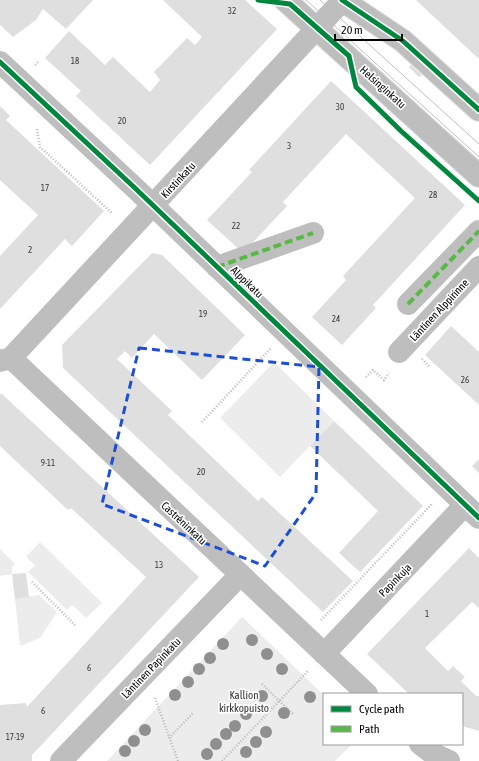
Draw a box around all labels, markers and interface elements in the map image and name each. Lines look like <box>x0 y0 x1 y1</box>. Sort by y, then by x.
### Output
house number: 32 <box>228 6 236 16</box>
scale bar <box>335 16 402 42</box>
text: 20 m <box>341 23 363 37</box>
house number: 18 <box>71 56 79 66</box>
street label: Helsinginkatu <box>358 63 408 111</box>
house number: 30 <box>336 102 344 112</box>
house number: 20 <box>118 116 126 126</box>
house number: 3 <box>287 141 291 151</box>
street label: Kirstinkatu <box>158 160 198 200</box>
house number: 17 <box>41 183 49 193</box>
house number: 28 <box>429 190 437 200</box>
house number: 22 <box>232 221 240 231</box>
house number: 2 <box>28 245 32 255</box>
street label: Alppikatu <box>229 264 265 300</box>
street label: Läntinen Alppirinne <box>407 277 471 343</box>
house number: 19 <box>199 309 207 319</box>
house number: 24 <box>332 314 340 324</box>
house number: 26 <box>461 375 469 385</box>
house number: 9-11 <box>41 458 55 468</box>
house number: 20 <box>197 467 205 477</box>
street label: Castréninkatu <box>159 499 209 547</box>
house number: 13 <box>155 560 163 570</box>
street label: Papinkuja <box>376 561 414 599</box>
house number: 1 <box>425 609 429 619</box>
street label: Läntinen Papinkatu <box>119 635 183 701</box>
house number: 6 <box>87 663 91 673</box>
park label: Kallion kirkkopuisto <box>219 689 269 714</box>
legend <box>323 693 463 745</box>
text: Cycle path <box>359 702 404 716</box>
house number: 6 <box>41 706 45 716</box>
text: Path <box>359 722 380 736</box>
house number: 17-19 <box>6 732 24 742</box>

